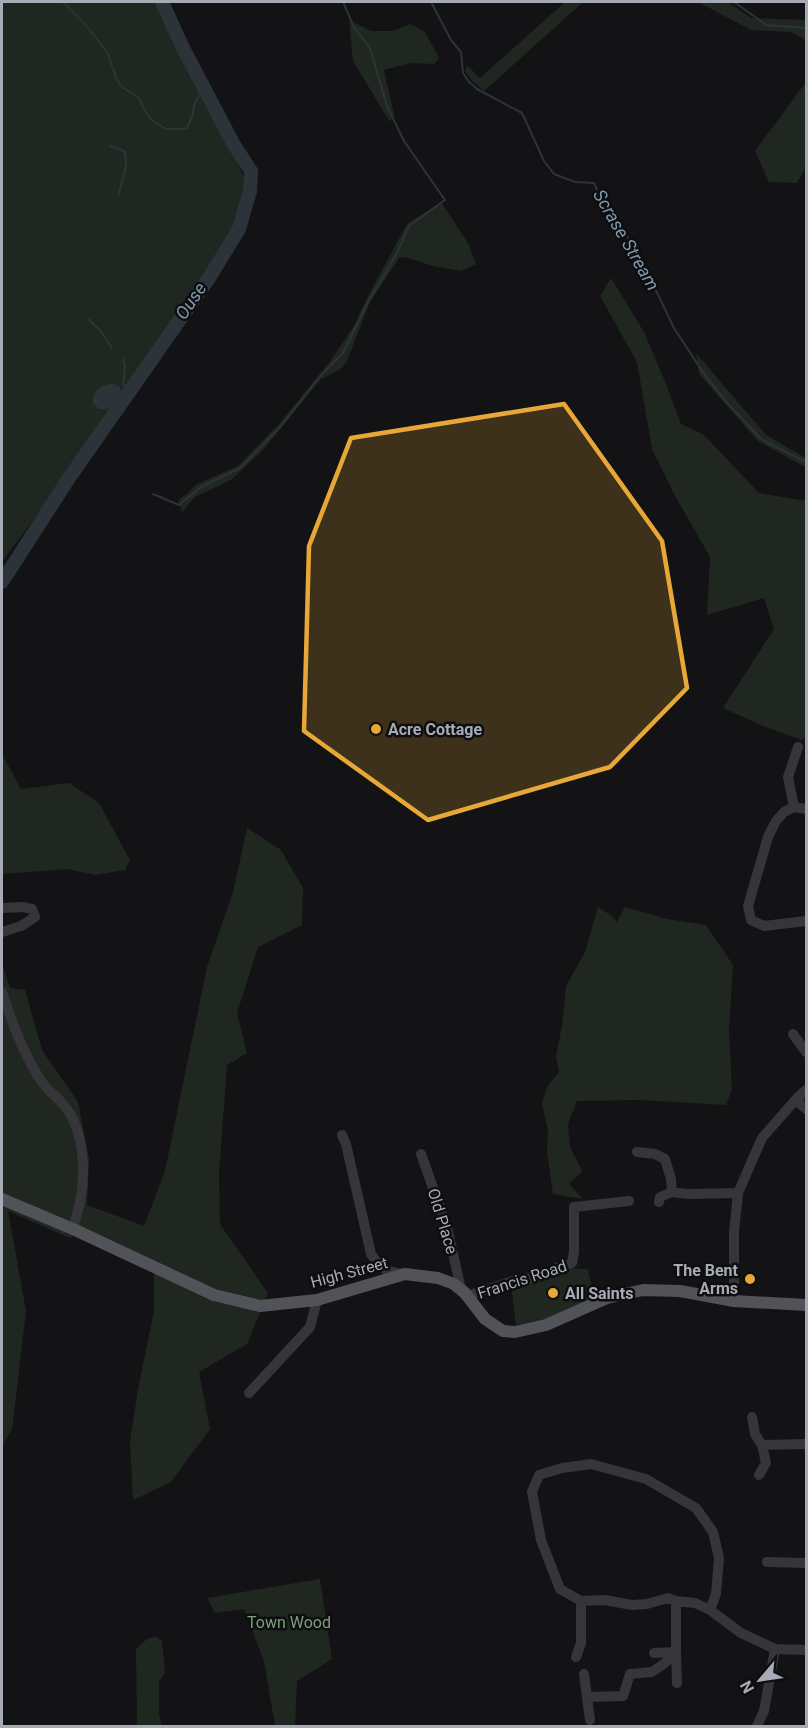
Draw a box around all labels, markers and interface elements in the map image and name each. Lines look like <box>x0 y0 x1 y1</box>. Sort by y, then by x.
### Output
water label: Scrase Stream <box>589 185 664 294</box>
water label: Ouse <box>171 278 210 323</box>
place label: Acre Cottage <box>388 720 482 739</box>
marker: Acre Cottage <box>369 722 383 736</box>
street label: Old Place <box>424 1186 461 1256</box>
street label: High Street <box>308 1253 390 1292</box>
street label: Francis Road <box>475 1256 569 1303</box>
place label: The Bent Arms <box>673 1261 739 1298</box>
marker: The Bent Arms <box>743 1272 757 1286</box>
place label: All Saints <box>565 1284 633 1303</box>
marker: All Saints <box>546 1286 560 1300</box>
park label: Town Wood <box>247 1613 331 1632</box>
north arrow <box>730 1650 790 1710</box>
text: N <box>736 1677 758 1697</box>

